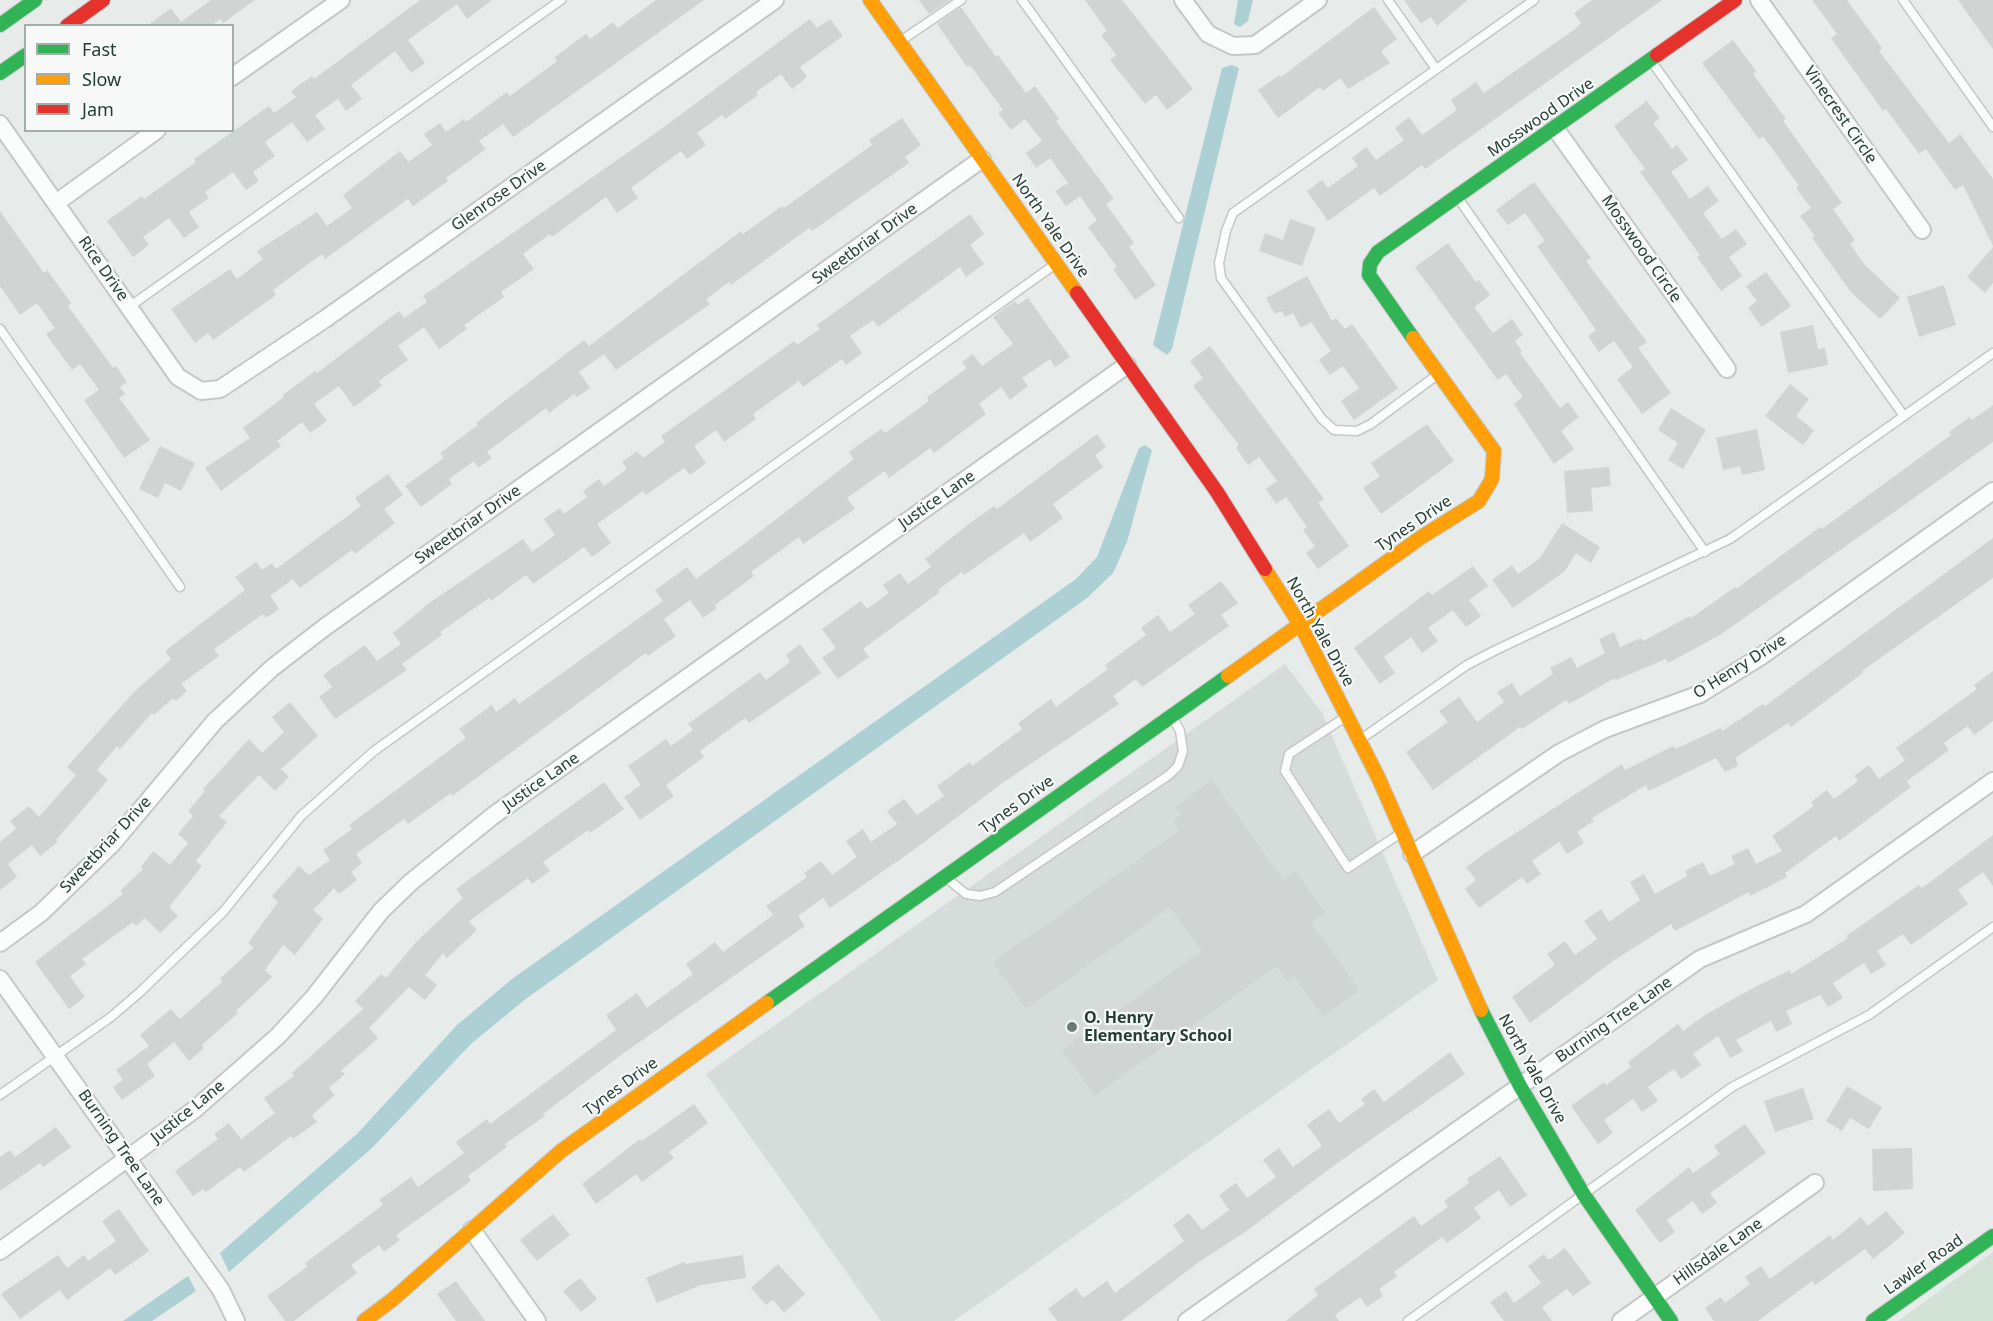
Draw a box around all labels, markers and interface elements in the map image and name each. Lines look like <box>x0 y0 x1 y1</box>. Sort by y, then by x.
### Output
legend <box>24 24 234 132</box>
text: Fast <box>82 37 117 61</box>
street label: Vinecrest Circle <box>1799 63 1881 167</box>
text: Slow <box>82 67 121 91</box>
street label: Mosswood Drive <box>1484 74 1598 162</box>
text: Jam <box>82 97 114 121</box>
street label: Glenrose Drive <box>448 156 550 236</box>
street label: North Yale Drive <box>1007 170 1093 282</box>
street label: Mosswood Circle <box>1597 192 1685 306</box>
street label: Sweetbriar Drive <box>809 199 921 289</box>
street label: Rice Drive <box>74 233 132 305</box>
street label: Justice Lane <box>895 467 979 533</box>
street label: Sweetbriar Drive <box>411 481 525 569</box>
street label: Tynes Drive <box>1373 492 1455 556</box>
street label: North Yale Drive <box>1282 574 1358 690</box>
street label: O Henry Drive <box>1690 631 1790 703</box>
street label: Justice Lane <box>499 749 583 815</box>
street label: Tynes Drive <box>976 772 1058 838</box>
street label: Sweetbriar Drive <box>56 793 156 897</box>
street label: Burning Tree Lane <box>1552 973 1676 1067</box>
place label: O. Henry Elementary School <box>1084 1008 1232 1046</box>
street label: North Yale Drive <box>1494 1011 1570 1127</box>
marker: O. Henry Elementary School <box>1065 1020 1079 1034</box>
street label: Tynes Drive <box>580 1054 662 1120</box>
street label: Justice Lane <box>147 1077 229 1147</box>
street label: Burning Tree Lane <box>74 1086 168 1210</box>
street label: Hillsdale Lane <box>1670 1214 1766 1290</box>
street label: Lawler Road <box>1881 1231 1967 1299</box>

